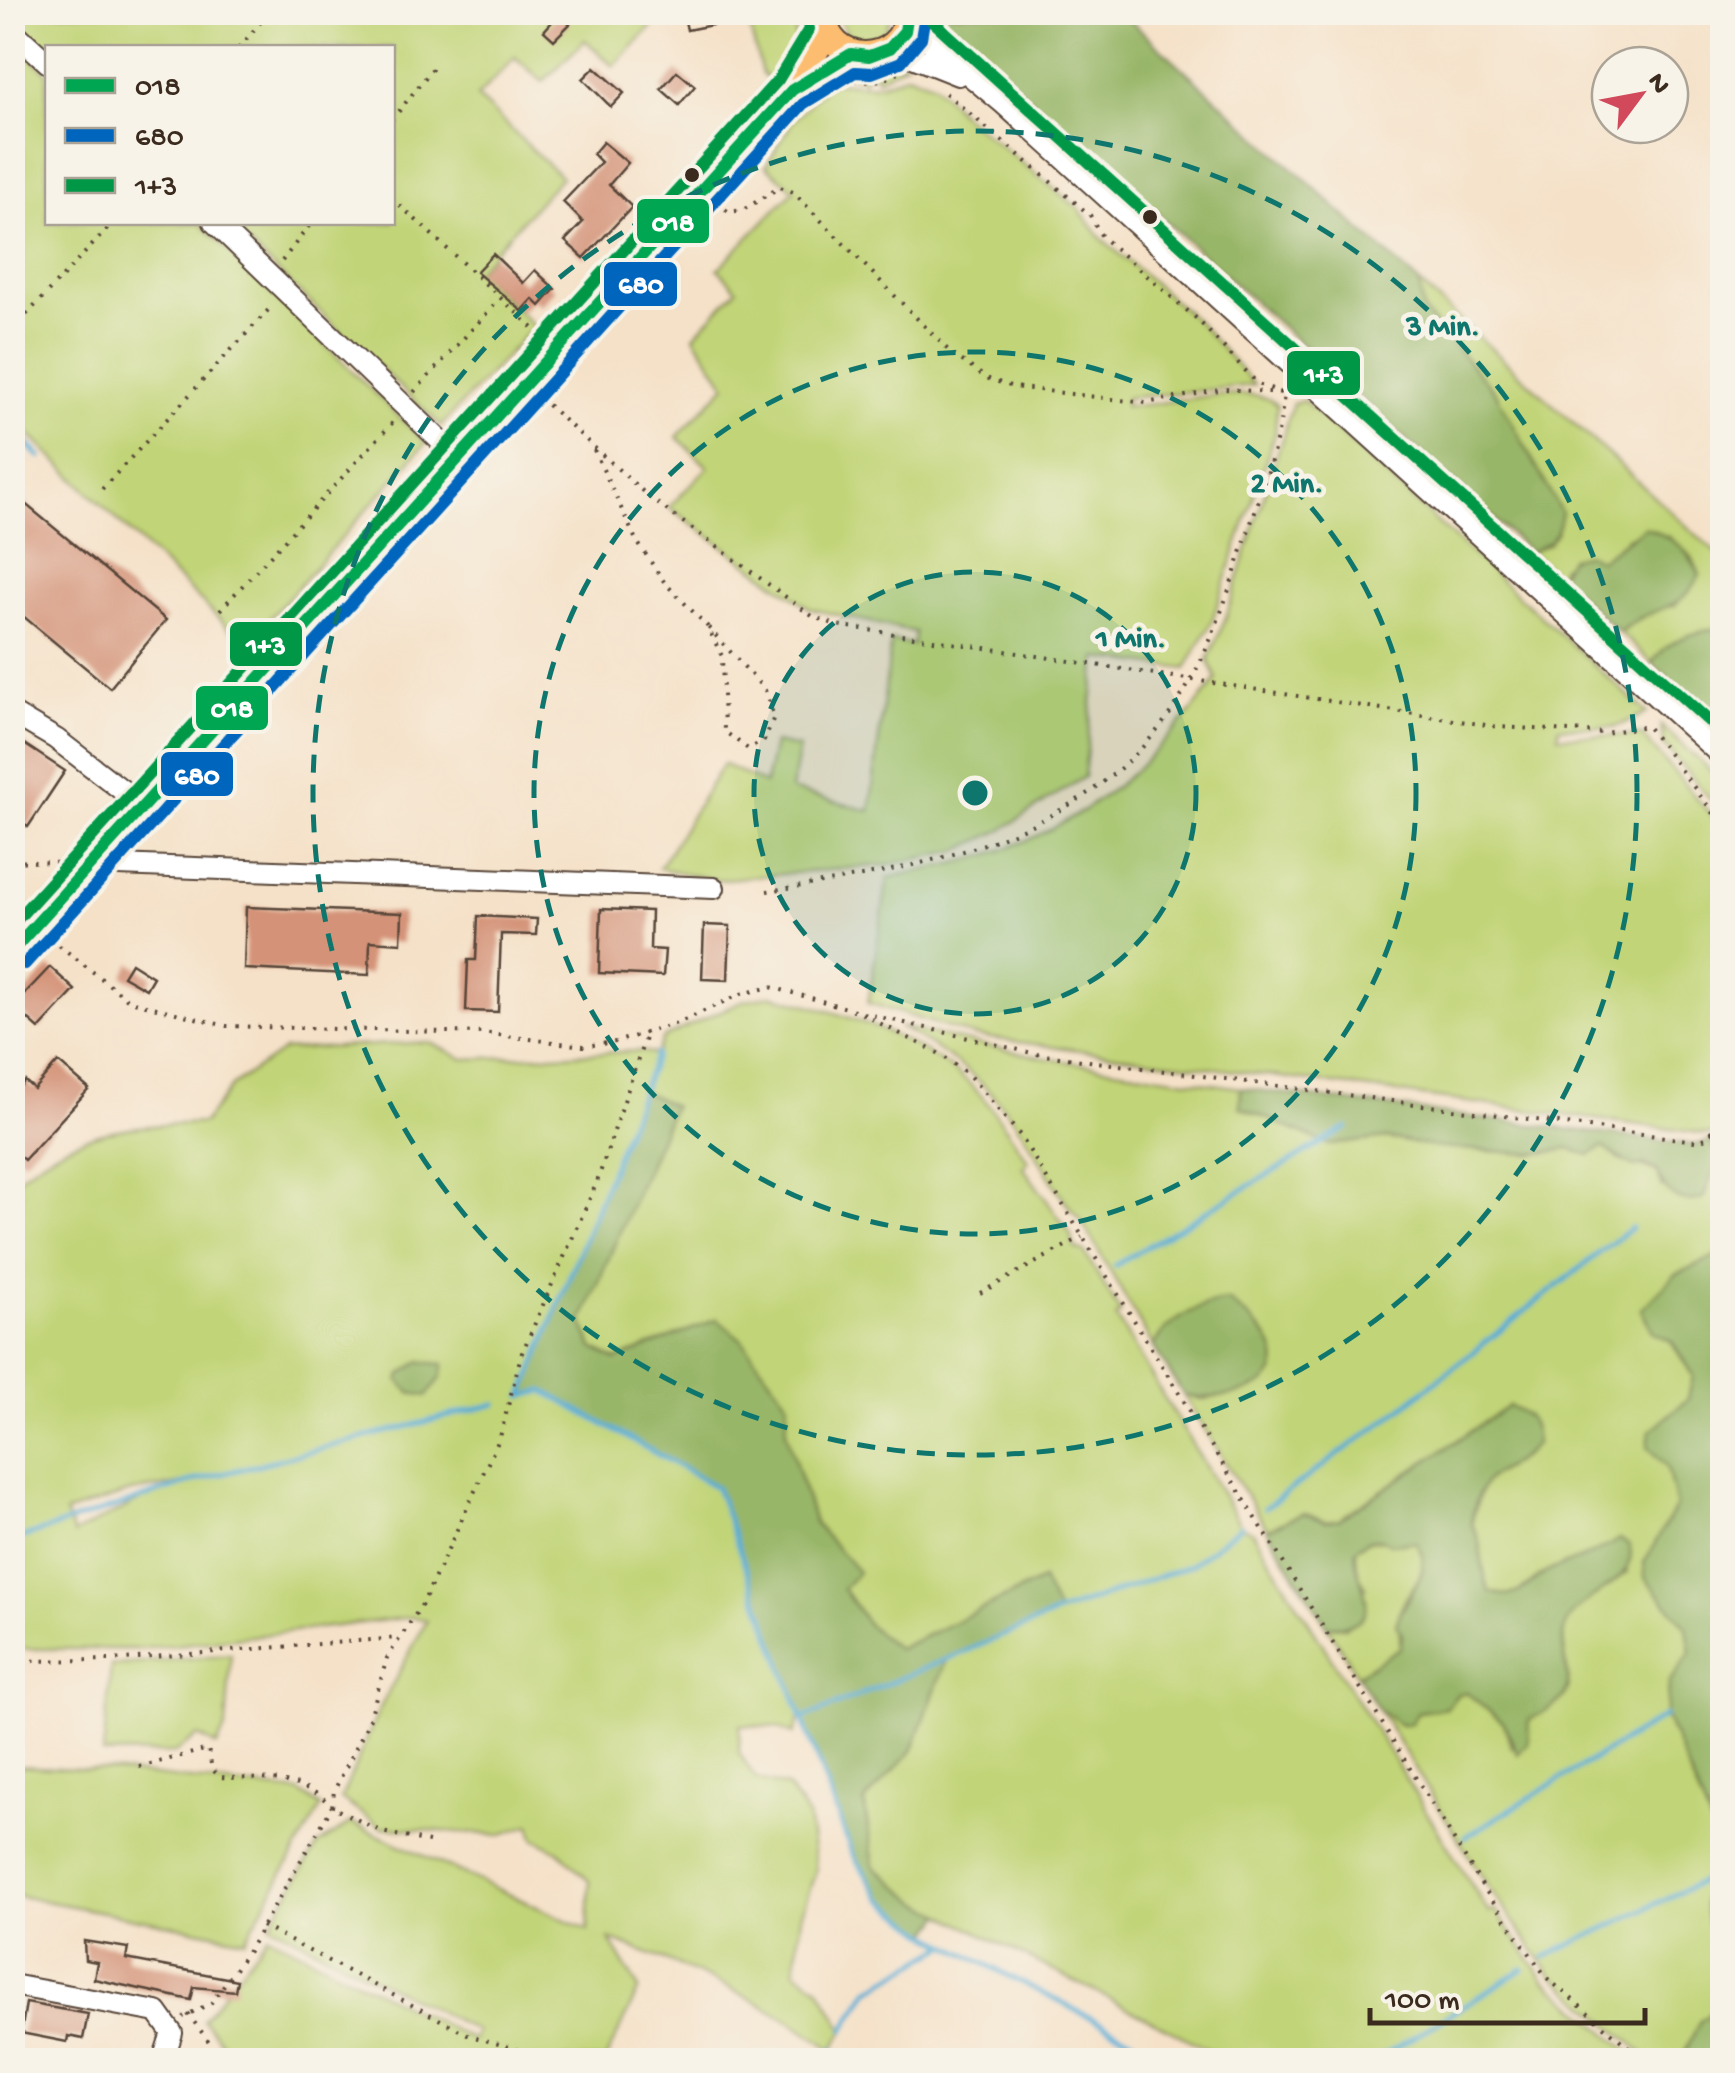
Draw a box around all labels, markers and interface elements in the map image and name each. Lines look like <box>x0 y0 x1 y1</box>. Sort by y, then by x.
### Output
legend <box>45 45 395 225</box>
north arrow <box>1590 45 1690 145</box>
text: N <box>1639 68 1676 101</box>
text: 018 <box>135 72 181 107</box>
text: 680 <box>135 122 184 157</box>
unlabelled marker <box>682 165 702 185</box>
text: 1+3 <box>134 172 177 207</box>
line badge: 018 <box>635 197 711 245</box>
unlabelled marker <box>1140 207 1160 227</box>
text: 018 <box>652 209 694 242</box>
line badge: 680 <box>602 260 679 308</box>
text: 680 <box>618 271 664 304</box>
text: 3 Min. <box>1405 312 1480 347</box>
line badge: 1+3 <box>1285 349 1362 397</box>
text: 1+3 <box>1303 361 1344 394</box>
text: 2 Min. <box>1251 469 1323 504</box>
line badge: 1+3 <box>228 620 304 668</box>
text: 1 Min. <box>1095 624 1166 659</box>
text: 1+3 <box>245 632 286 665</box>
line badge: 018 <box>194 684 270 732</box>
text: 018 <box>211 695 253 728</box>
line badge: 680 <box>159 750 235 798</box>
text: 680 <box>174 762 220 795</box>
centre of rings <box>957 775 993 811</box>
scale bar <box>1370 1963 1645 2025</box>
text: 100 m <box>1384 1985 1460 2020</box>

